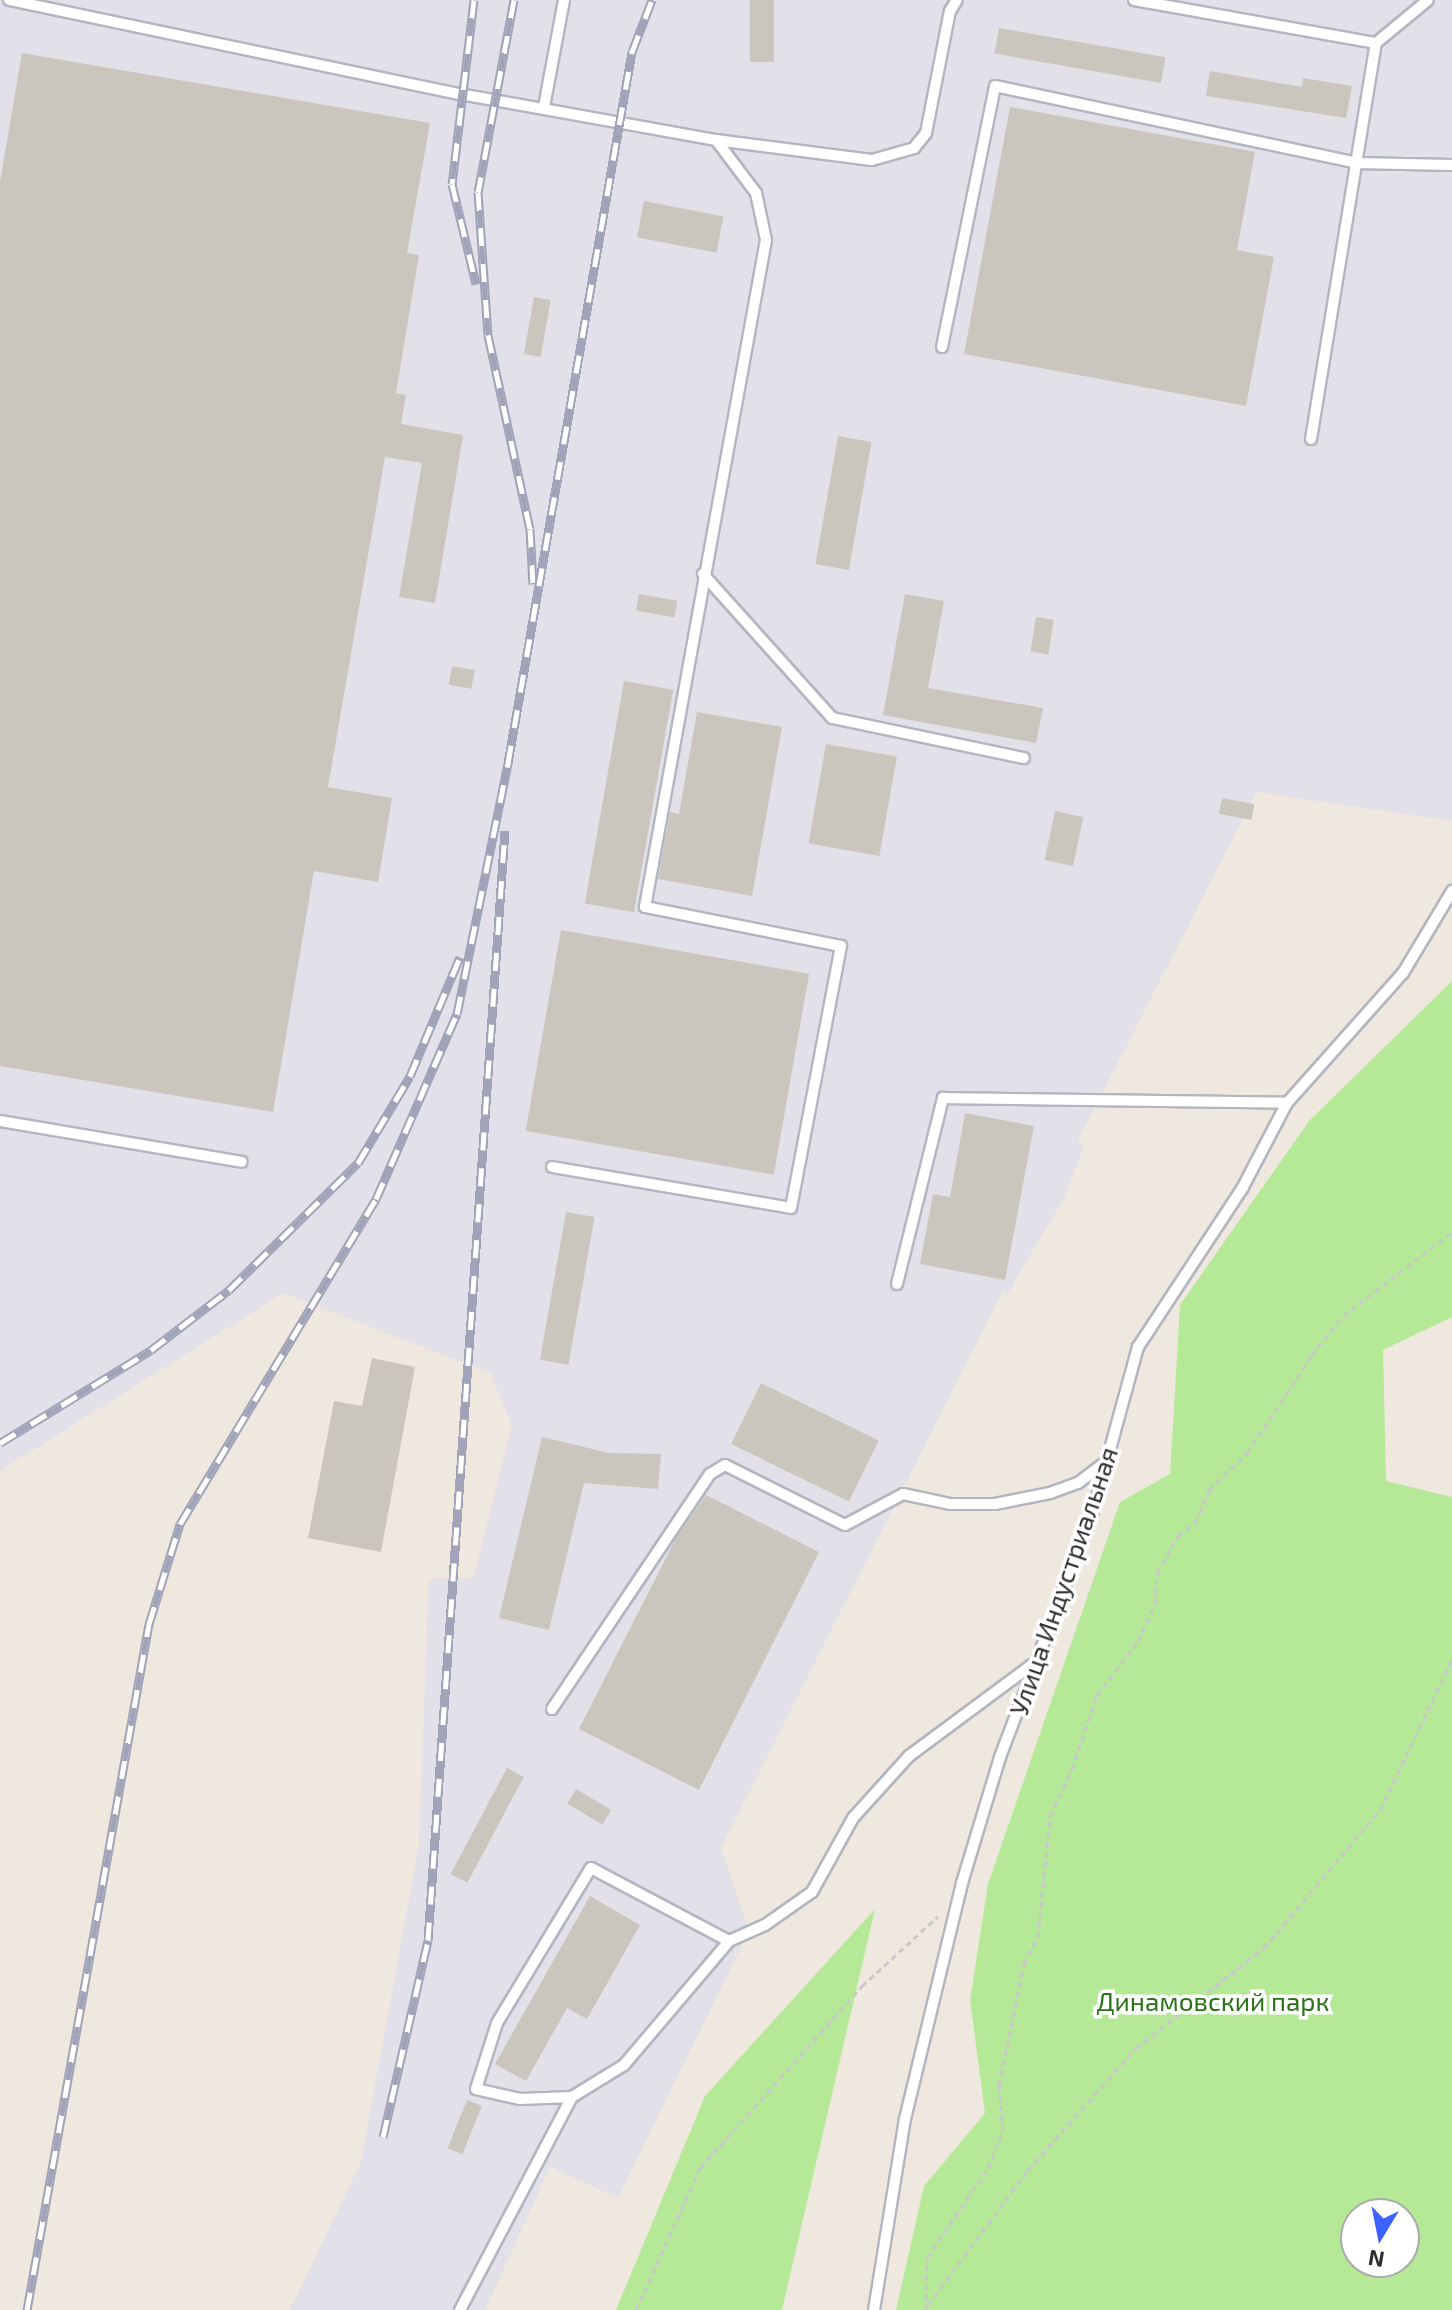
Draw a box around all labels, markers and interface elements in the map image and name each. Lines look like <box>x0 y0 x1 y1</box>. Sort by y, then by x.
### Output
street label: Улица Индустриальная <box>1002 1443 1124 1719</box>
park label: Динамовский парк <box>1097 1985 1329 2017</box>
north arrow <box>1340 2198 1420 2278</box>
text: N <box>1366 2245 1386 2274</box>

